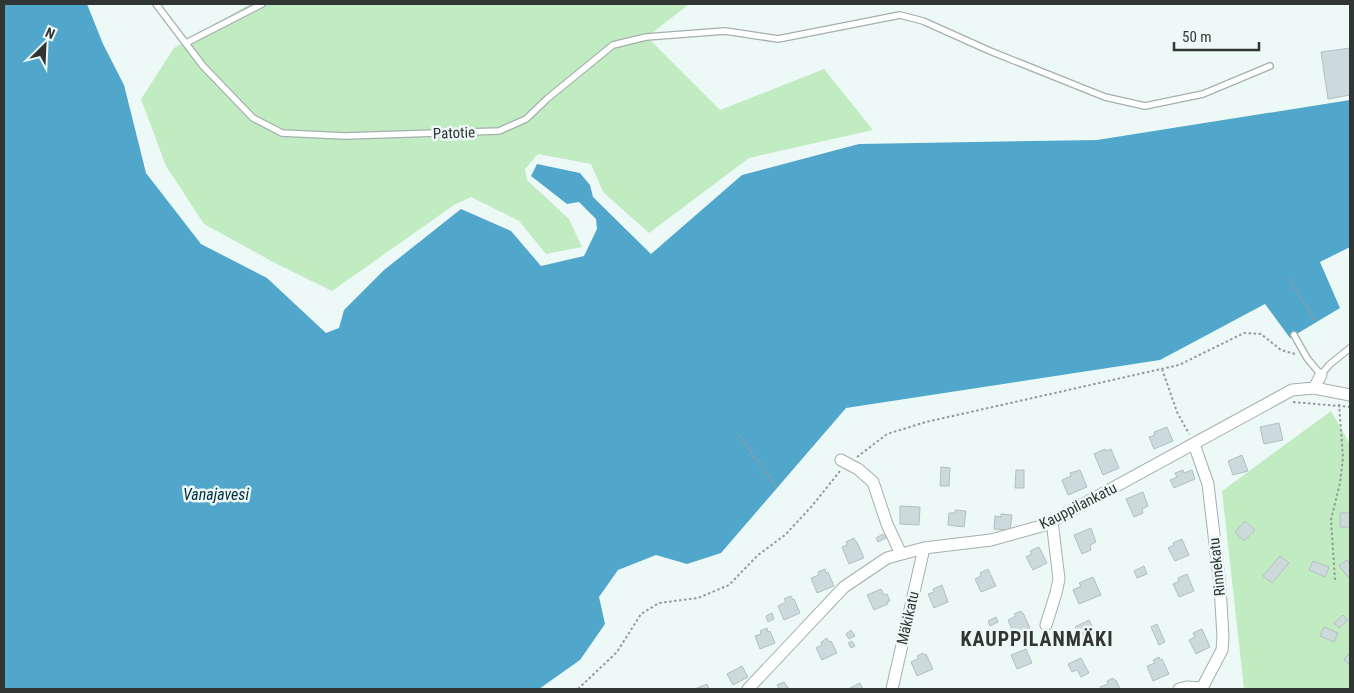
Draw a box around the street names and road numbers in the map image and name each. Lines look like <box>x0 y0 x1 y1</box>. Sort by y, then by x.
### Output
street label: Patotie <box>433 123 475 143</box>
street label: Kauppilankatu <box>1036 479 1120 533</box>
street label: Rinnekatu <box>1205 537 1229 597</box>
street label: Mäkikatu <box>893 589 923 647</box>

